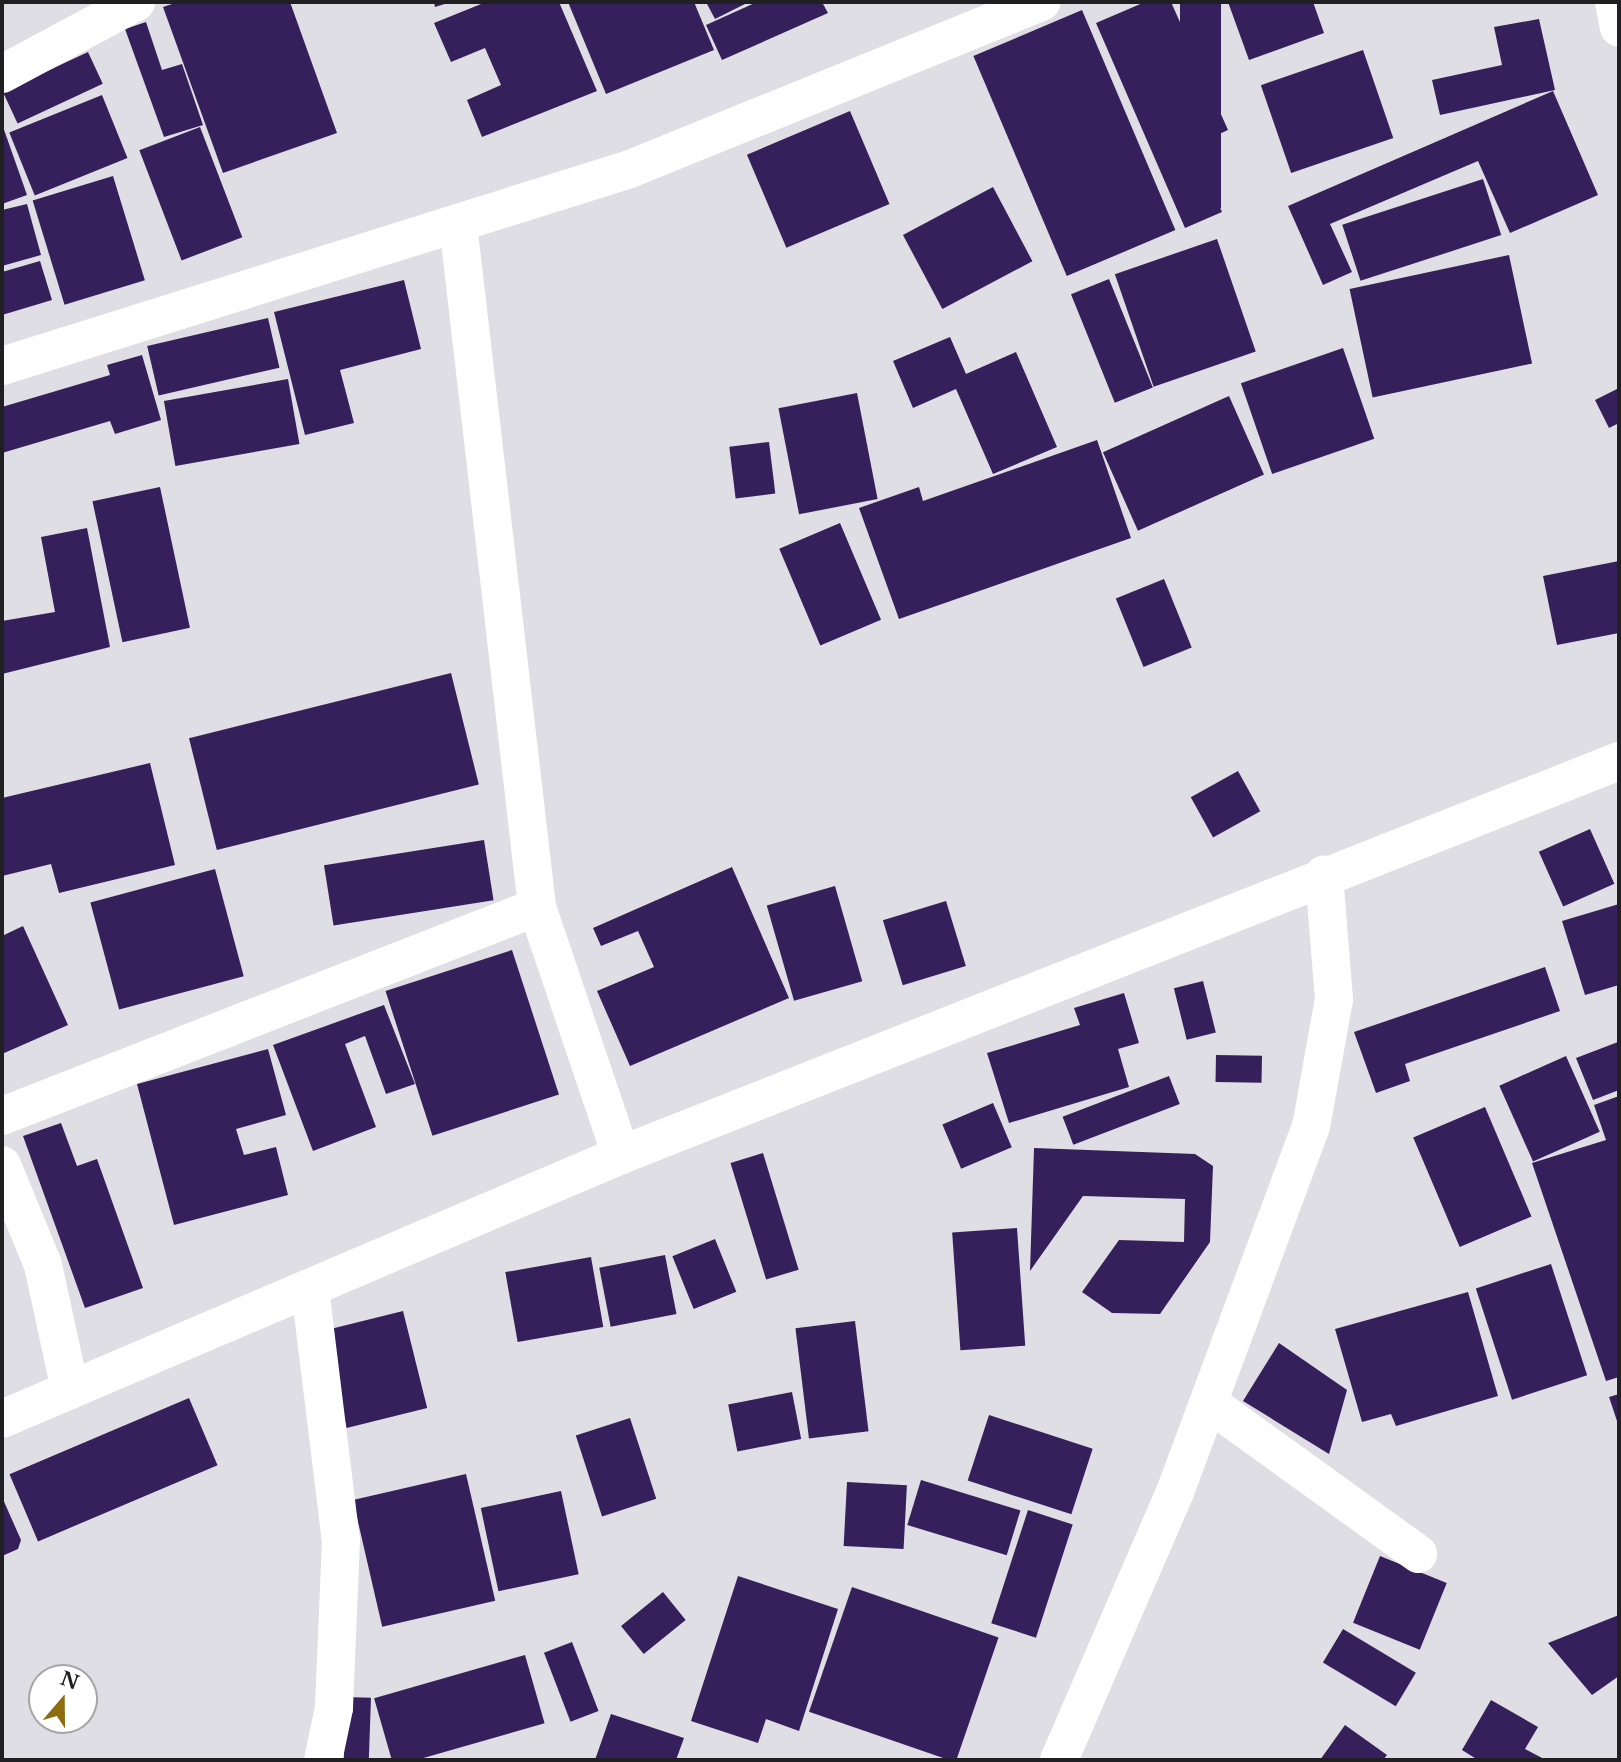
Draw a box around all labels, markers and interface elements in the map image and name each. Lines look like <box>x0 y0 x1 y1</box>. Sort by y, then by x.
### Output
north arrow <box>28 1664 98 1734</box>
text: N <box>57 1667 82 1695</box>

